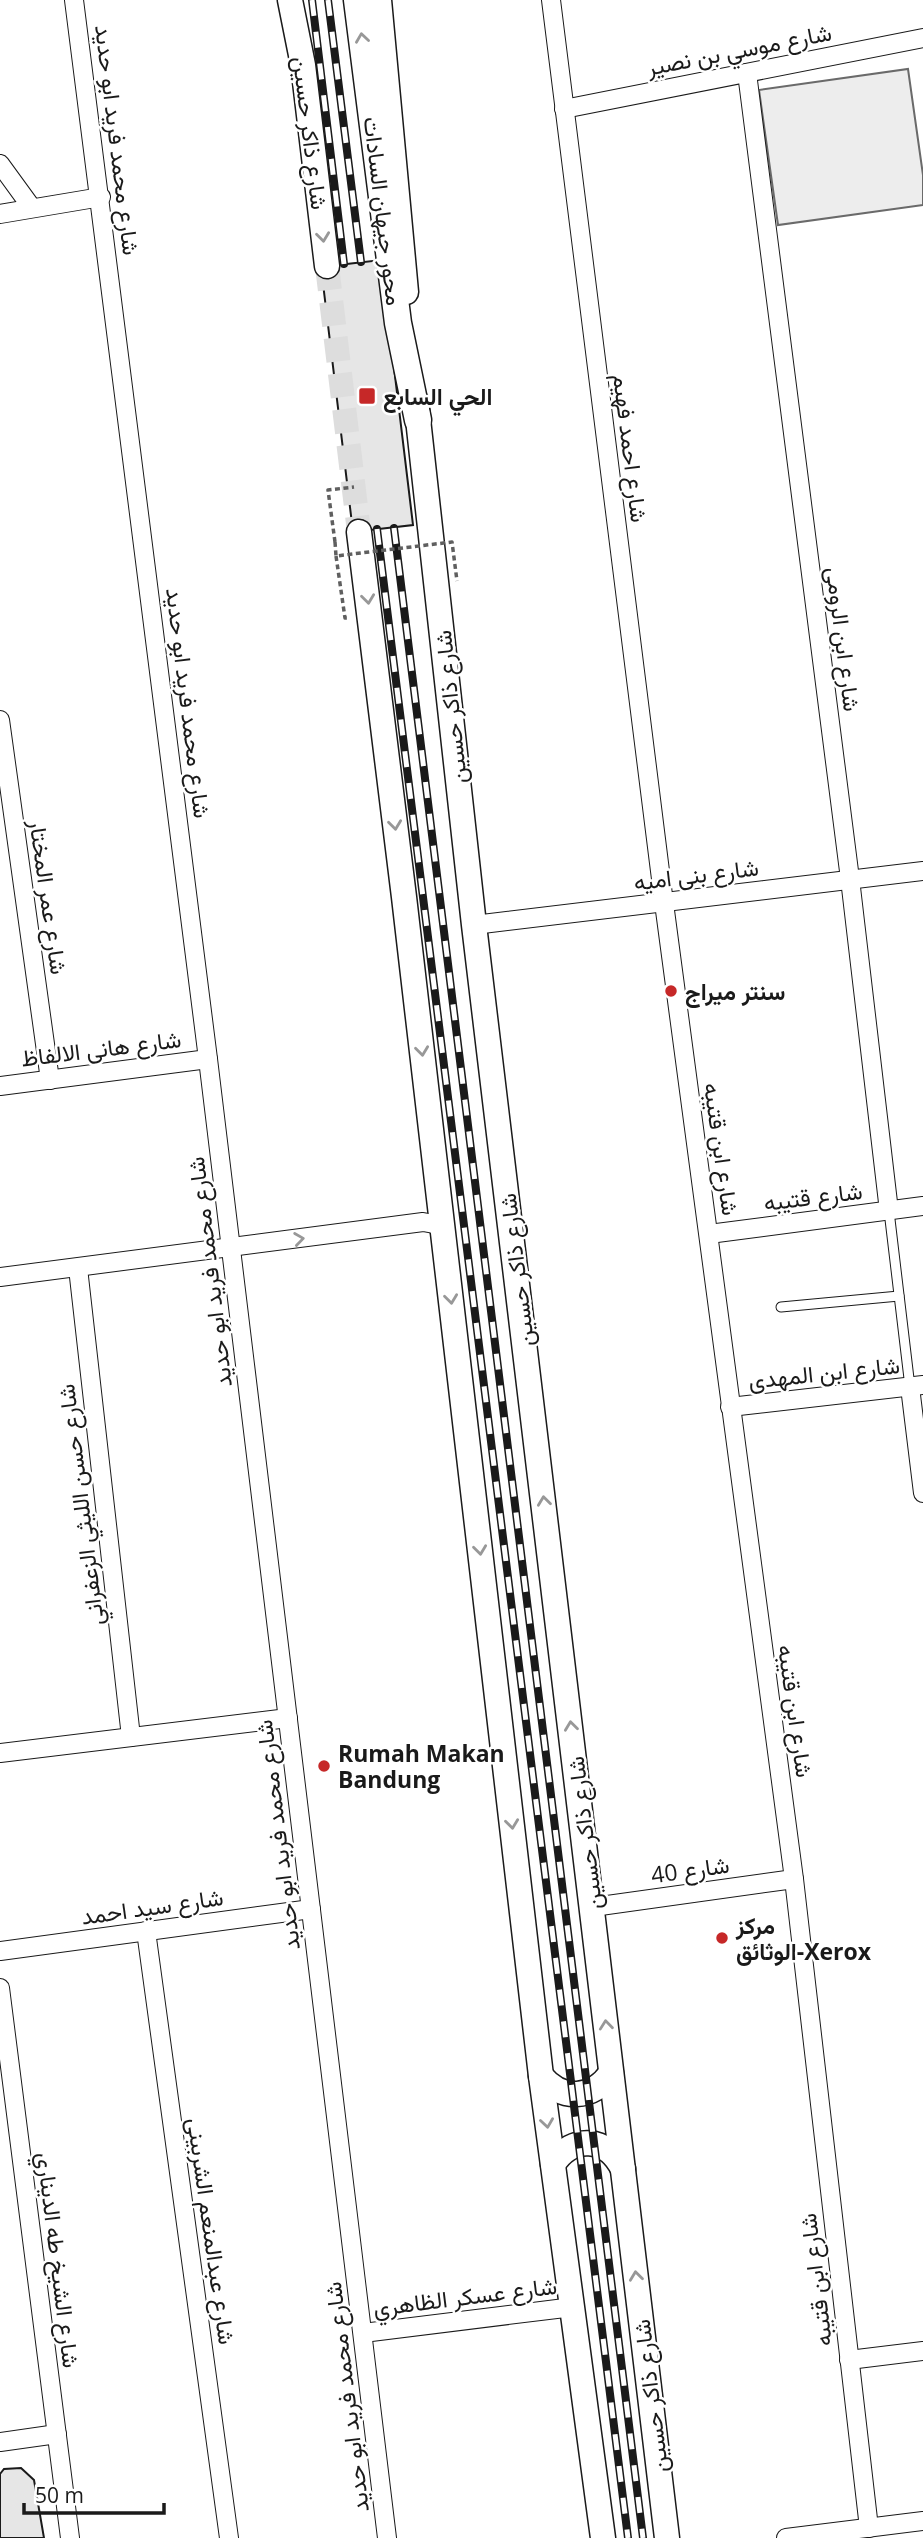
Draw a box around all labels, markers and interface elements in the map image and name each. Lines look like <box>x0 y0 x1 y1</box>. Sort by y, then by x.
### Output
street label: شارع موسي بن نصير <box>643 15 835 87</box>
street label: شارع محمد فريد ابو حديد <box>87 23 148 257</box>
one-way arrow <box>355 32 370 44</box>
street label: شارع ذاكر حسين <box>285 55 336 212</box>
street label: محور جيهان السادات <box>357 115 411 307</box>
one-way arrow <box>316 231 331 243</box>
street label: شارع احمد فهيم <box>605 372 656 524</box>
place label: الحي السابع <box>383 380 492 417</box>
marker: الحي السابع <box>357 386 377 406</box>
street label: شارع ابن الرومى <box>818 565 869 713</box>
street label: شارع محمد فريد ابو حديد <box>158 586 219 820</box>
one-way arrow <box>360 594 375 605</box>
street label: شارع ذاكر حسين <box>426 629 475 785</box>
street label: شارع عمر المختار <box>21 817 76 977</box>
one-way arrow <box>388 819 403 831</box>
street label: شارع بنى اميه <box>632 850 760 899</box>
place label: سنتر ميراج <box>685 975 785 1008</box>
marker: سنتر ميراج <box>663 983 679 999</box>
street label: شارع هانى الالفاظ <box>19 1022 183 1075</box>
one-way arrow <box>415 1045 430 1057</box>
street label: شارع ابن قتيبه <box>696 1080 747 1218</box>
street label: شارع محمد فريد ابو حديد <box>179 1155 240 1389</box>
street label: شارع قتيبه <box>762 1174 864 1219</box>
street label: شارع ذاكر حسين <box>491 1191 542 1348</box>
one-way arrow <box>293 1232 304 1247</box>
one-way arrow <box>443 1294 458 1305</box>
street label: شارع ابن المهدى <box>747 1348 901 1397</box>
street label: شارع حسن الليثي الزعفراني <box>49 1382 115 1628</box>
one-way arrow <box>536 1495 551 1506</box>
one-way arrow <box>472 1544 487 1555</box>
street label: شارع ابن قتيبه <box>770 1642 821 1780</box>
street label: شارع محمد فريد ابو حديد <box>247 1718 308 1952</box>
one-way arrow <box>564 1721 579 1732</box>
place label: Rumah Makan Bandung <box>338 1737 505 1795</box>
street label: شارع ذاكر حسين <box>559 1754 610 1911</box>
marker: Rumah Makan Bandung <box>316 1758 332 1774</box>
one-way arrow <box>504 1818 519 1830</box>
street label: شارع 40 <box>649 1848 731 1891</box>
street label: شارع سيد احمد <box>79 1880 225 1933</box>
place label: مركز الوثائق-Xerox <box>735 1909 872 1967</box>
marker: مركز الوثائق-Xerox <box>714 1930 730 1946</box>
one-way arrow <box>599 2020 614 2031</box>
street label: شارع عبدالمنعم الشربينى <box>179 2116 244 2347</box>
one-way arrow <box>539 2117 554 2129</box>
street label: شارع الشيخ طه الديناري <box>26 2150 88 2370</box>
street label: شارع ابن قتيبه <box>791 2211 840 2348</box>
street label: شارع عسكر الظاهري <box>371 2269 559 2327</box>
one-way arrow <box>628 2270 643 2281</box>
street label: شارع محمد فريد ابو حديد <box>316 2280 377 2514</box>
street label: شارع ذاكر حسين <box>625 2317 676 2474</box>
scale bar <box>24 2472 164 2516</box>
text: 50 m <box>35 2481 84 2509</box>

